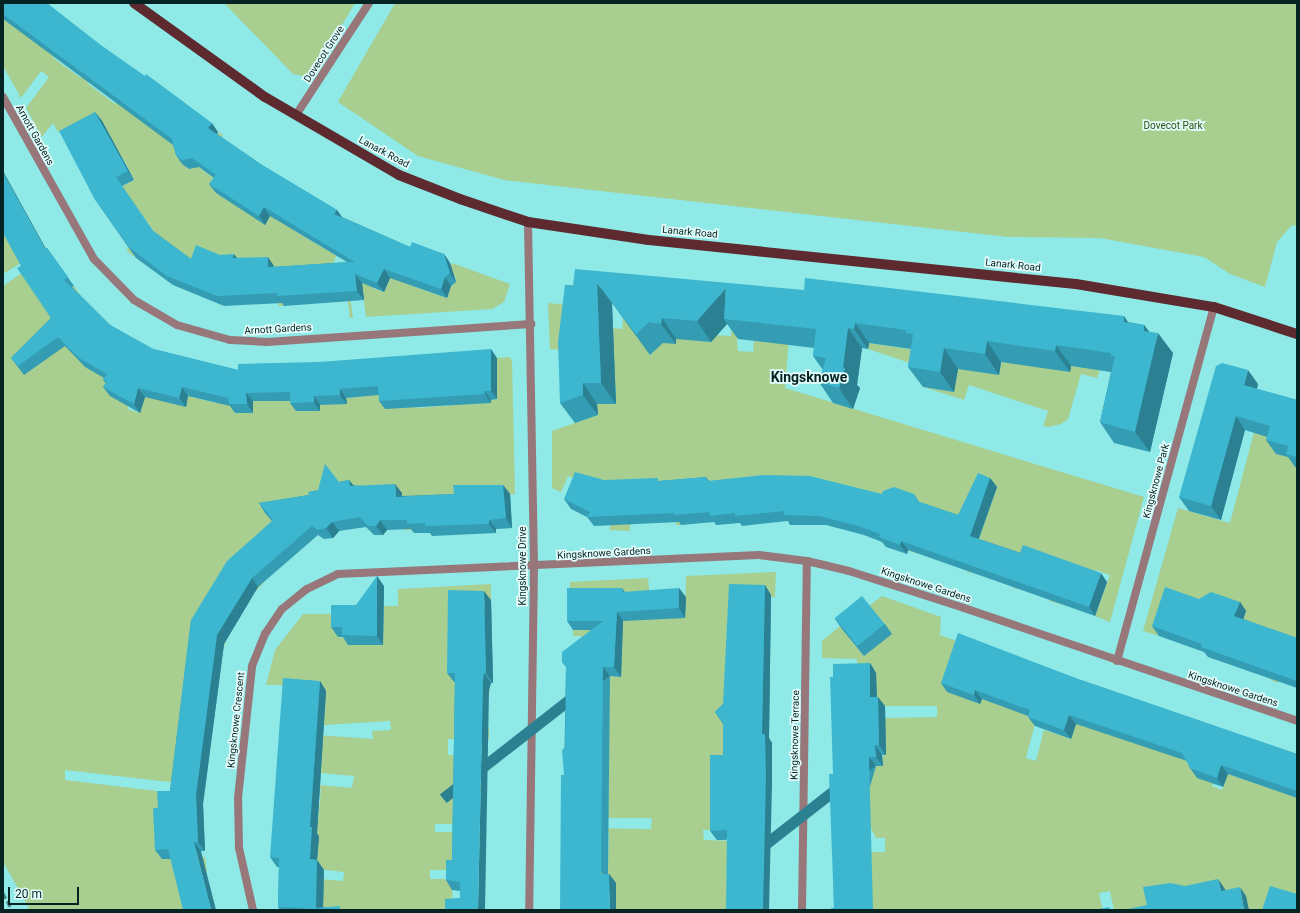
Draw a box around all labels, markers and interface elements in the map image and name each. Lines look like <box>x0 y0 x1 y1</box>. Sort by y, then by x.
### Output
street label: Dovecot Grove <box>301 24 347 84</box>
street label: Arnott Gardens <box>13 103 57 167</box>
park label: Dovecot Park <box>1143 120 1203 132</box>
street label: Lanark Road <box>357 134 411 170</box>
street label: Lanark Road <box>662 224 718 240</box>
street label: Lanark Road <box>985 256 1041 274</box>
street label: Arnott Gardens <box>244 321 312 337</box>
district label: Kingsknowe <box>771 369 847 385</box>
street label: Kingsknowe Park <box>1140 442 1172 520</box>
street label: Kingsknowe Drive <box>517 526 529 606</box>
street label: Kingsknowe Gardens <box>557 545 651 561</box>
street label: Kingsknowe Gardens <box>880 565 972 605</box>
street label: Kingsknowe Gardens <box>1187 669 1279 709</box>
street label: Kingsknowe Crescent <box>225 672 247 768</box>
street label: Kingsknowe Terrace <box>788 690 802 780</box>
scale bar <box>10 879 81 905</box>
text: 20 m <box>15 887 42 901</box>

